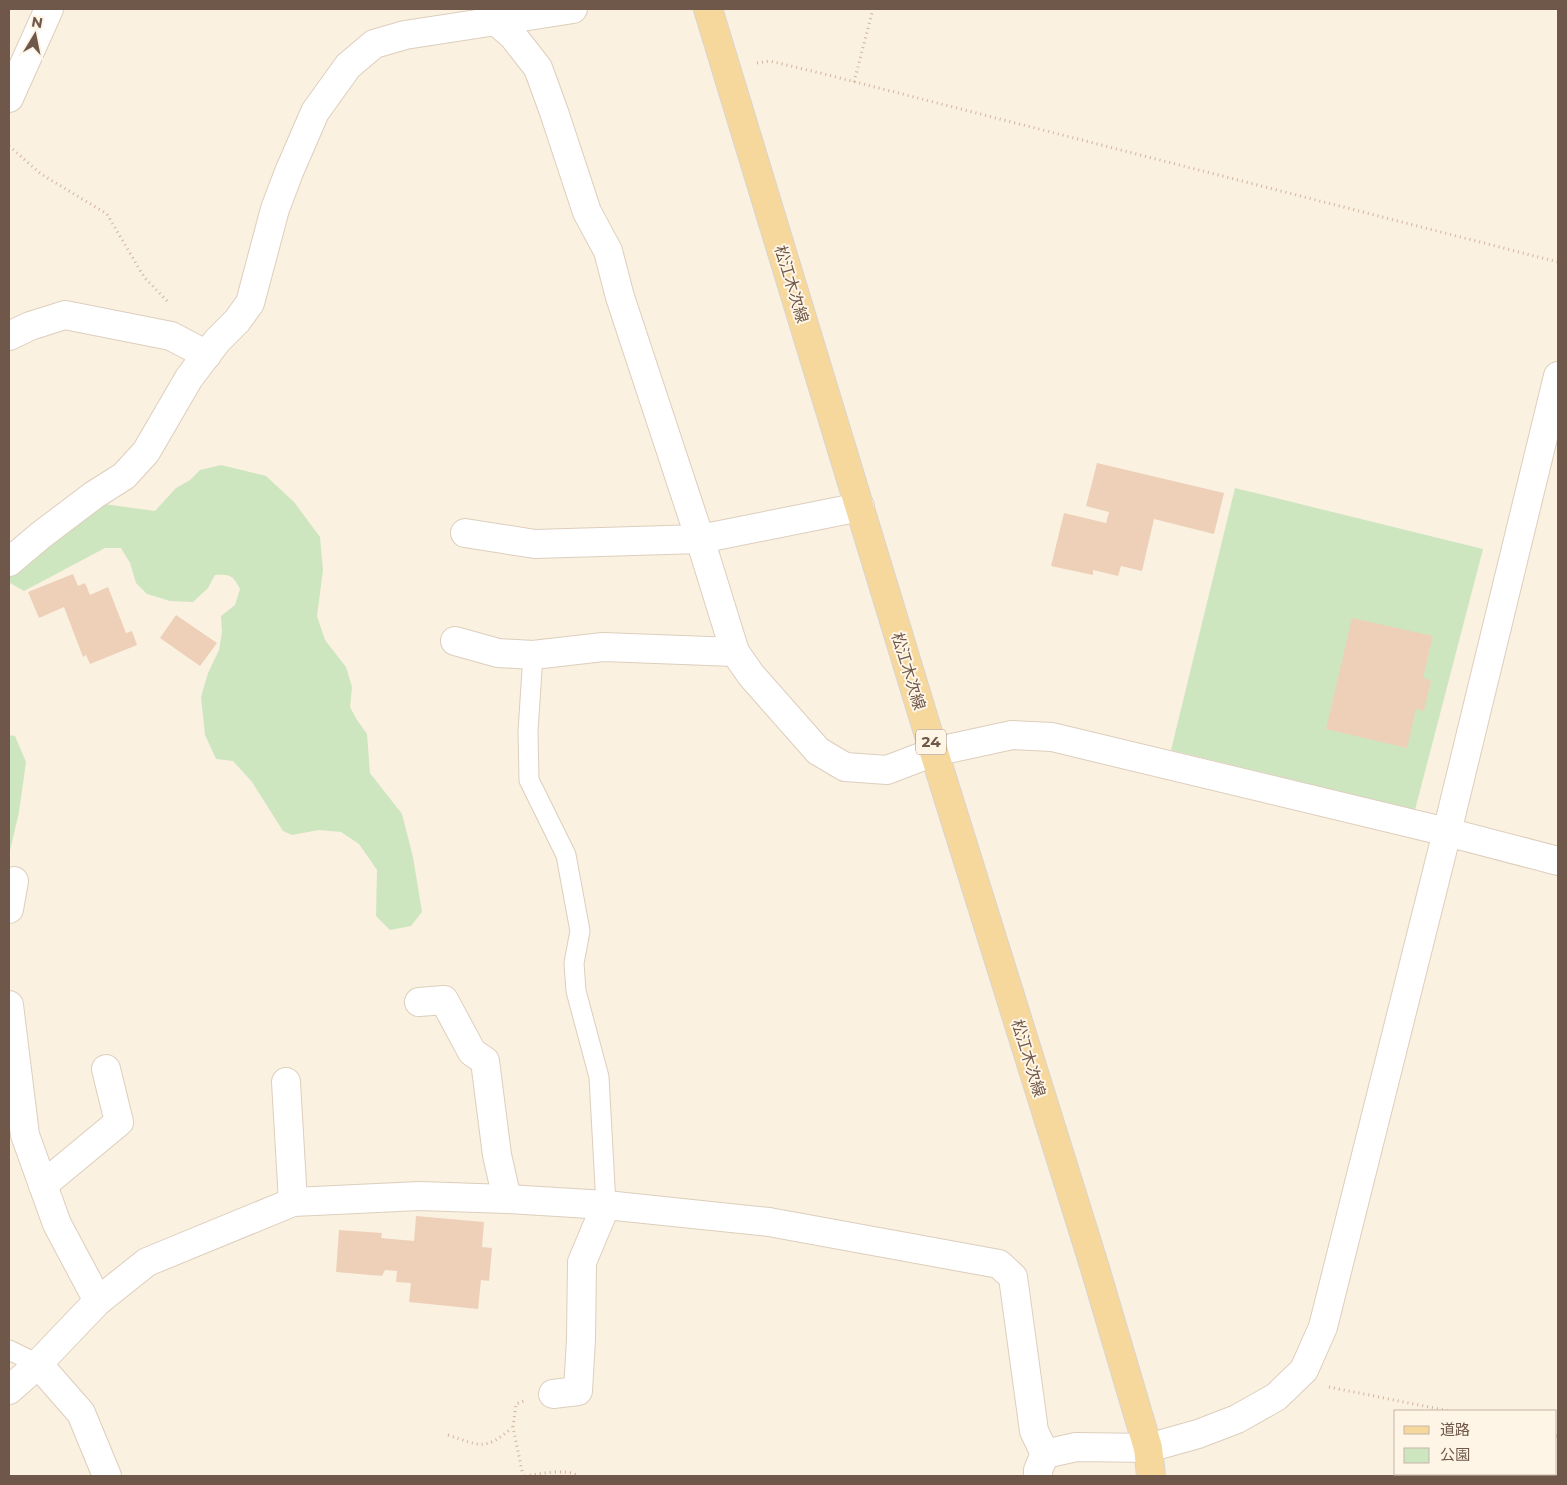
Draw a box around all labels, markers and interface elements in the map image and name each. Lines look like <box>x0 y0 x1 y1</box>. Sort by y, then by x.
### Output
north arrow <box>10 10 60 60</box>
text: N <box>30 12 44 32</box>
street label: 松江木次線 <box>771 243 812 325</box>
street label: 松江木次線 <box>888 630 929 712</box>
road number: 24 <box>916 730 946 754</box>
street label: 松江木次線 <box>1008 1017 1049 1099</box>
legend <box>1394 1410 1557 1475</box>
text: 道路 <box>1440 1420 1470 1439</box>
text: 公園 <box>1440 1445 1470 1464</box>

